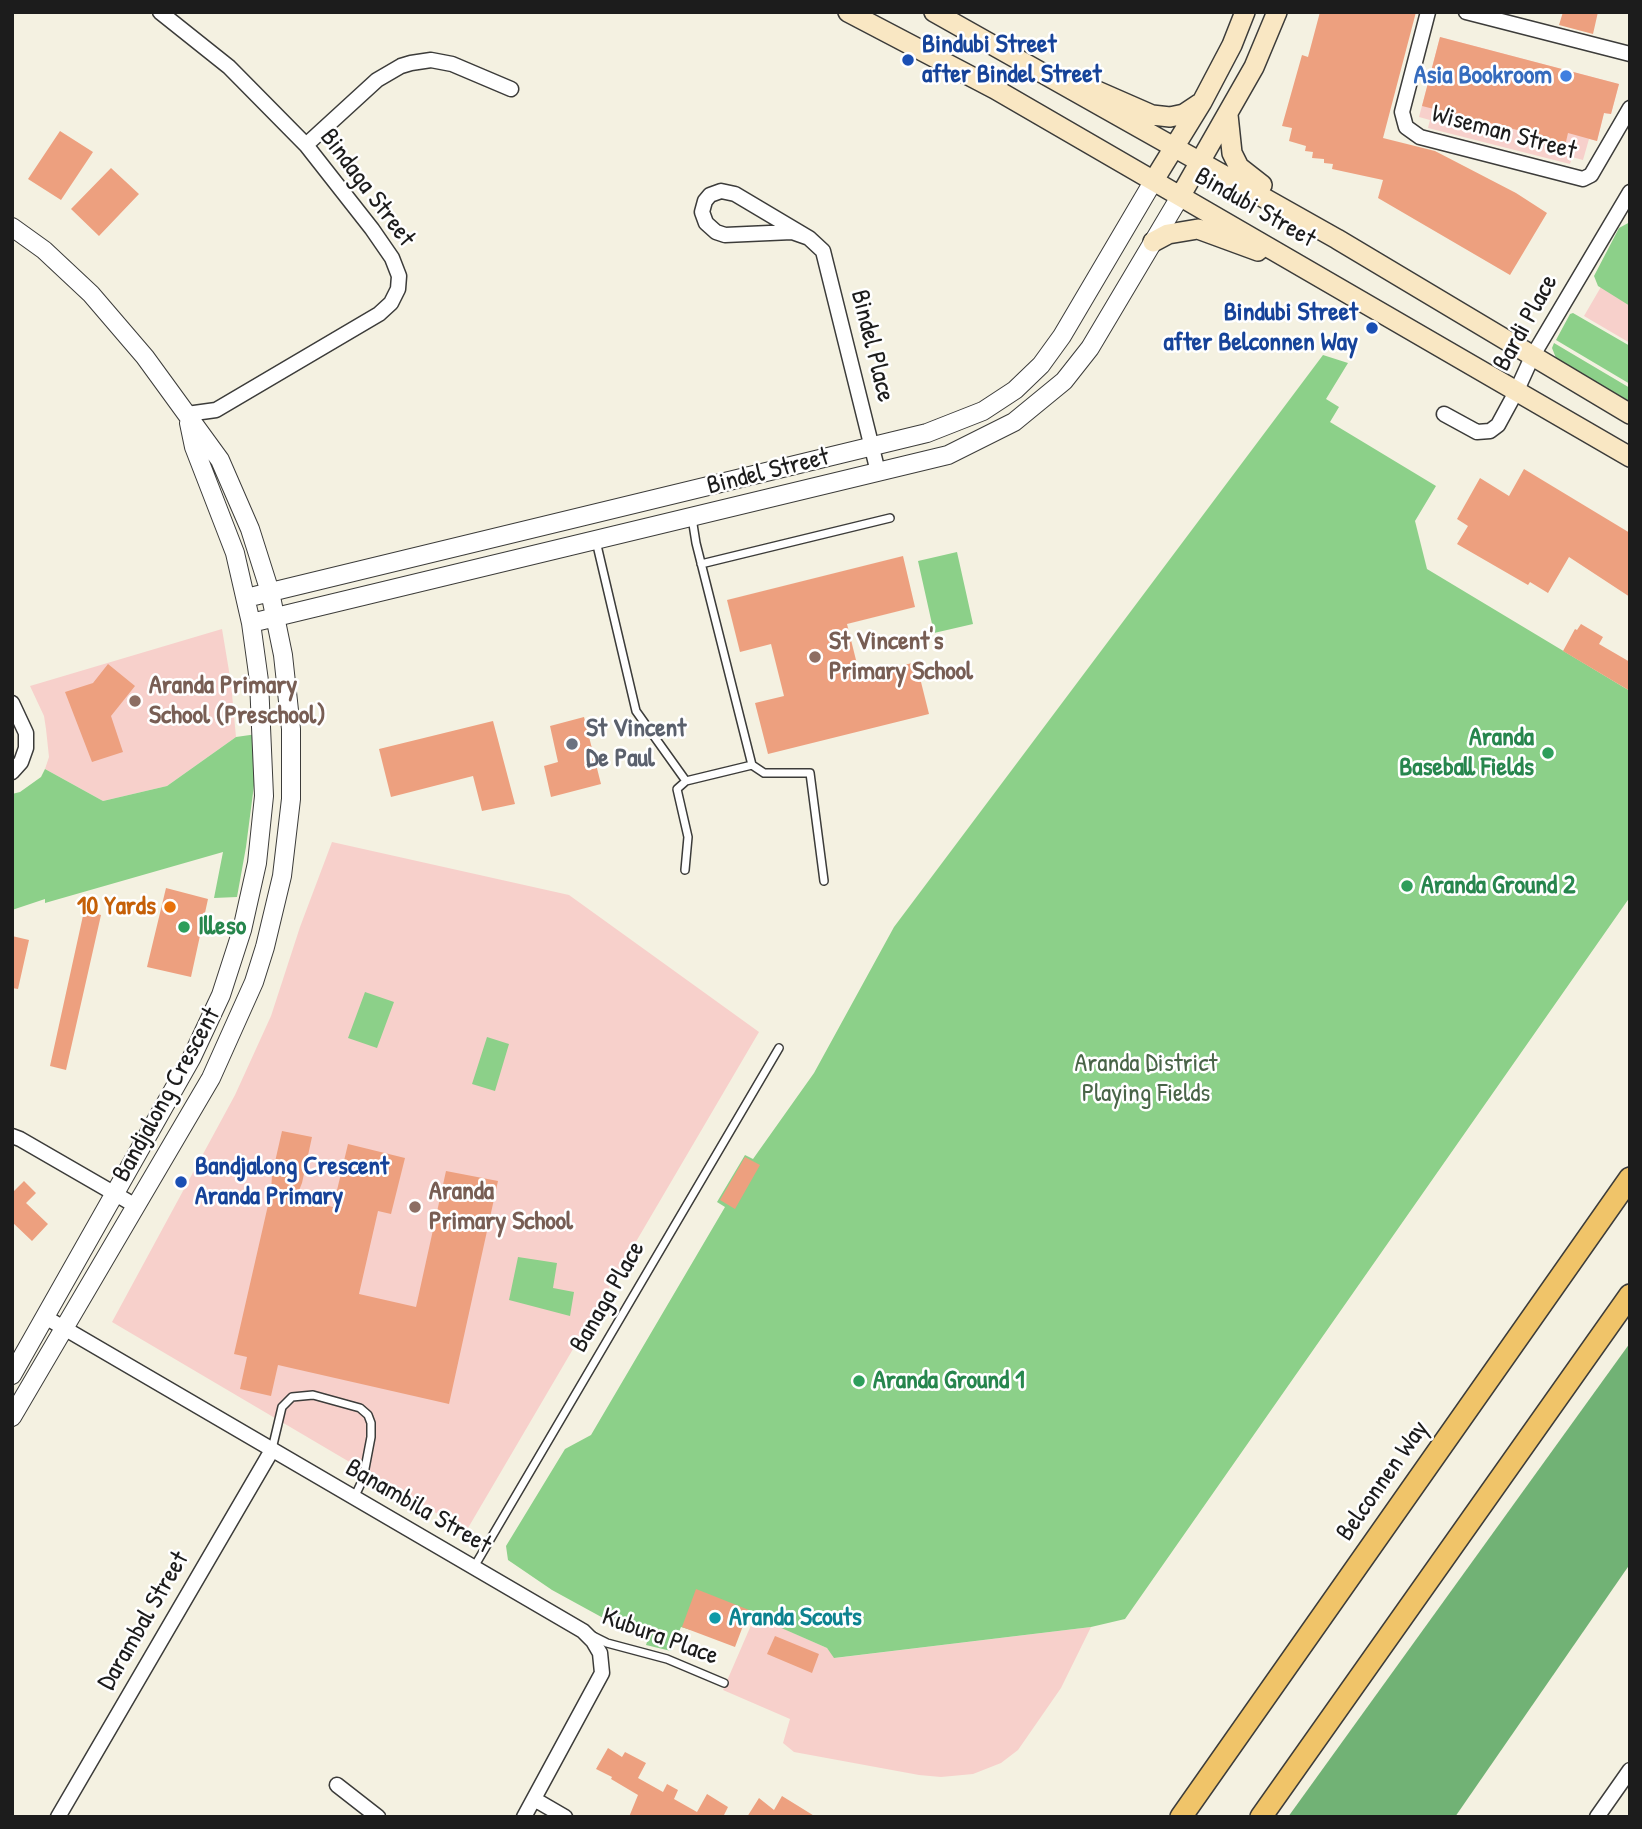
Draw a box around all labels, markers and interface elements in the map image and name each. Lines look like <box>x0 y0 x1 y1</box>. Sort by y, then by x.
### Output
place label: Bindubi Street after Bindel Street <box>922 29 1101 90</box>
marker: Bindubi Street after Bindel Street <box>900 52 916 68</box>
place label: Asia Bookroom <box>1414 60 1552 92</box>
marker: Asia Bookroom <box>1558 68 1574 84</box>
street label: Wiseman Street <box>1428 99 1580 167</box>
street label: Bindaga Street <box>313 123 421 253</box>
street label: Bindubi Street <box>1189 161 1321 255</box>
street label: Bardi Place <box>1487 269 1565 377</box>
street label: Bindel Place <box>843 287 901 405</box>
place label: Bindubi Street after Belconnen Way <box>1163 297 1358 358</box>
marker: Bindubi Street after Belconnen Way <box>1364 320 1380 336</box>
street label: Bindel Street <box>704 442 832 502</box>
place label: St Vincent's Primary School <box>829 626 973 688</box>
marker: St Vincent's Primary School <box>807 649 823 665</box>
place label: Aranda Primary School (Preschool) <box>149 670 326 732</box>
marker: Aranda Primary School (Preschool) <box>127 693 143 709</box>
place label: St Vincent De Paul <box>586 713 686 774</box>
place label: Aranda Baseball Fields <box>1399 722 1534 784</box>
marker: St Vincent De Paul <box>564 736 580 752</box>
marker: Aranda Baseball Fields <box>1540 745 1556 761</box>
place label: Aranda Ground 2 <box>1421 870 1575 902</box>
marker: Aranda Ground 2 <box>1399 878 1415 894</box>
place label: 10 Yards <box>77 891 156 923</box>
marker: 10 Yards <box>162 899 178 915</box>
place label: Illeso <box>198 911 246 943</box>
marker: Illeso <box>176 919 192 935</box>
street label: Bandjalong Crescent <box>106 1003 228 1187</box>
park label: Aranda District Playing Fields <box>1075 1048 1217 1110</box>
place label: Bandjalong Crescent Aranda Primary <box>195 1151 389 1212</box>
marker: Bandjalong Crescent Aranda Primary <box>173 1174 189 1190</box>
place label: Aranda Primary School <box>429 1176 573 1238</box>
marker: Aranda Primary School <box>407 1199 423 1215</box>
street label: Banaga Place <box>564 1236 652 1358</box>
place label: Aranda Ground 1 <box>873 1365 1025 1397</box>
marker: Aranda Ground 1 <box>851 1373 867 1389</box>
street label: Belconnen Way <box>1330 1415 1436 1547</box>
street label: Banambila Street <box>340 1453 496 1561</box>
street label: Darambal Street <box>92 1546 196 1696</box>
street label: Kubura Place <box>598 1602 722 1672</box>
place label: Aranda Scouts <box>729 1602 862 1634</box>
marker: Aranda Scouts <box>707 1610 723 1626</box>

